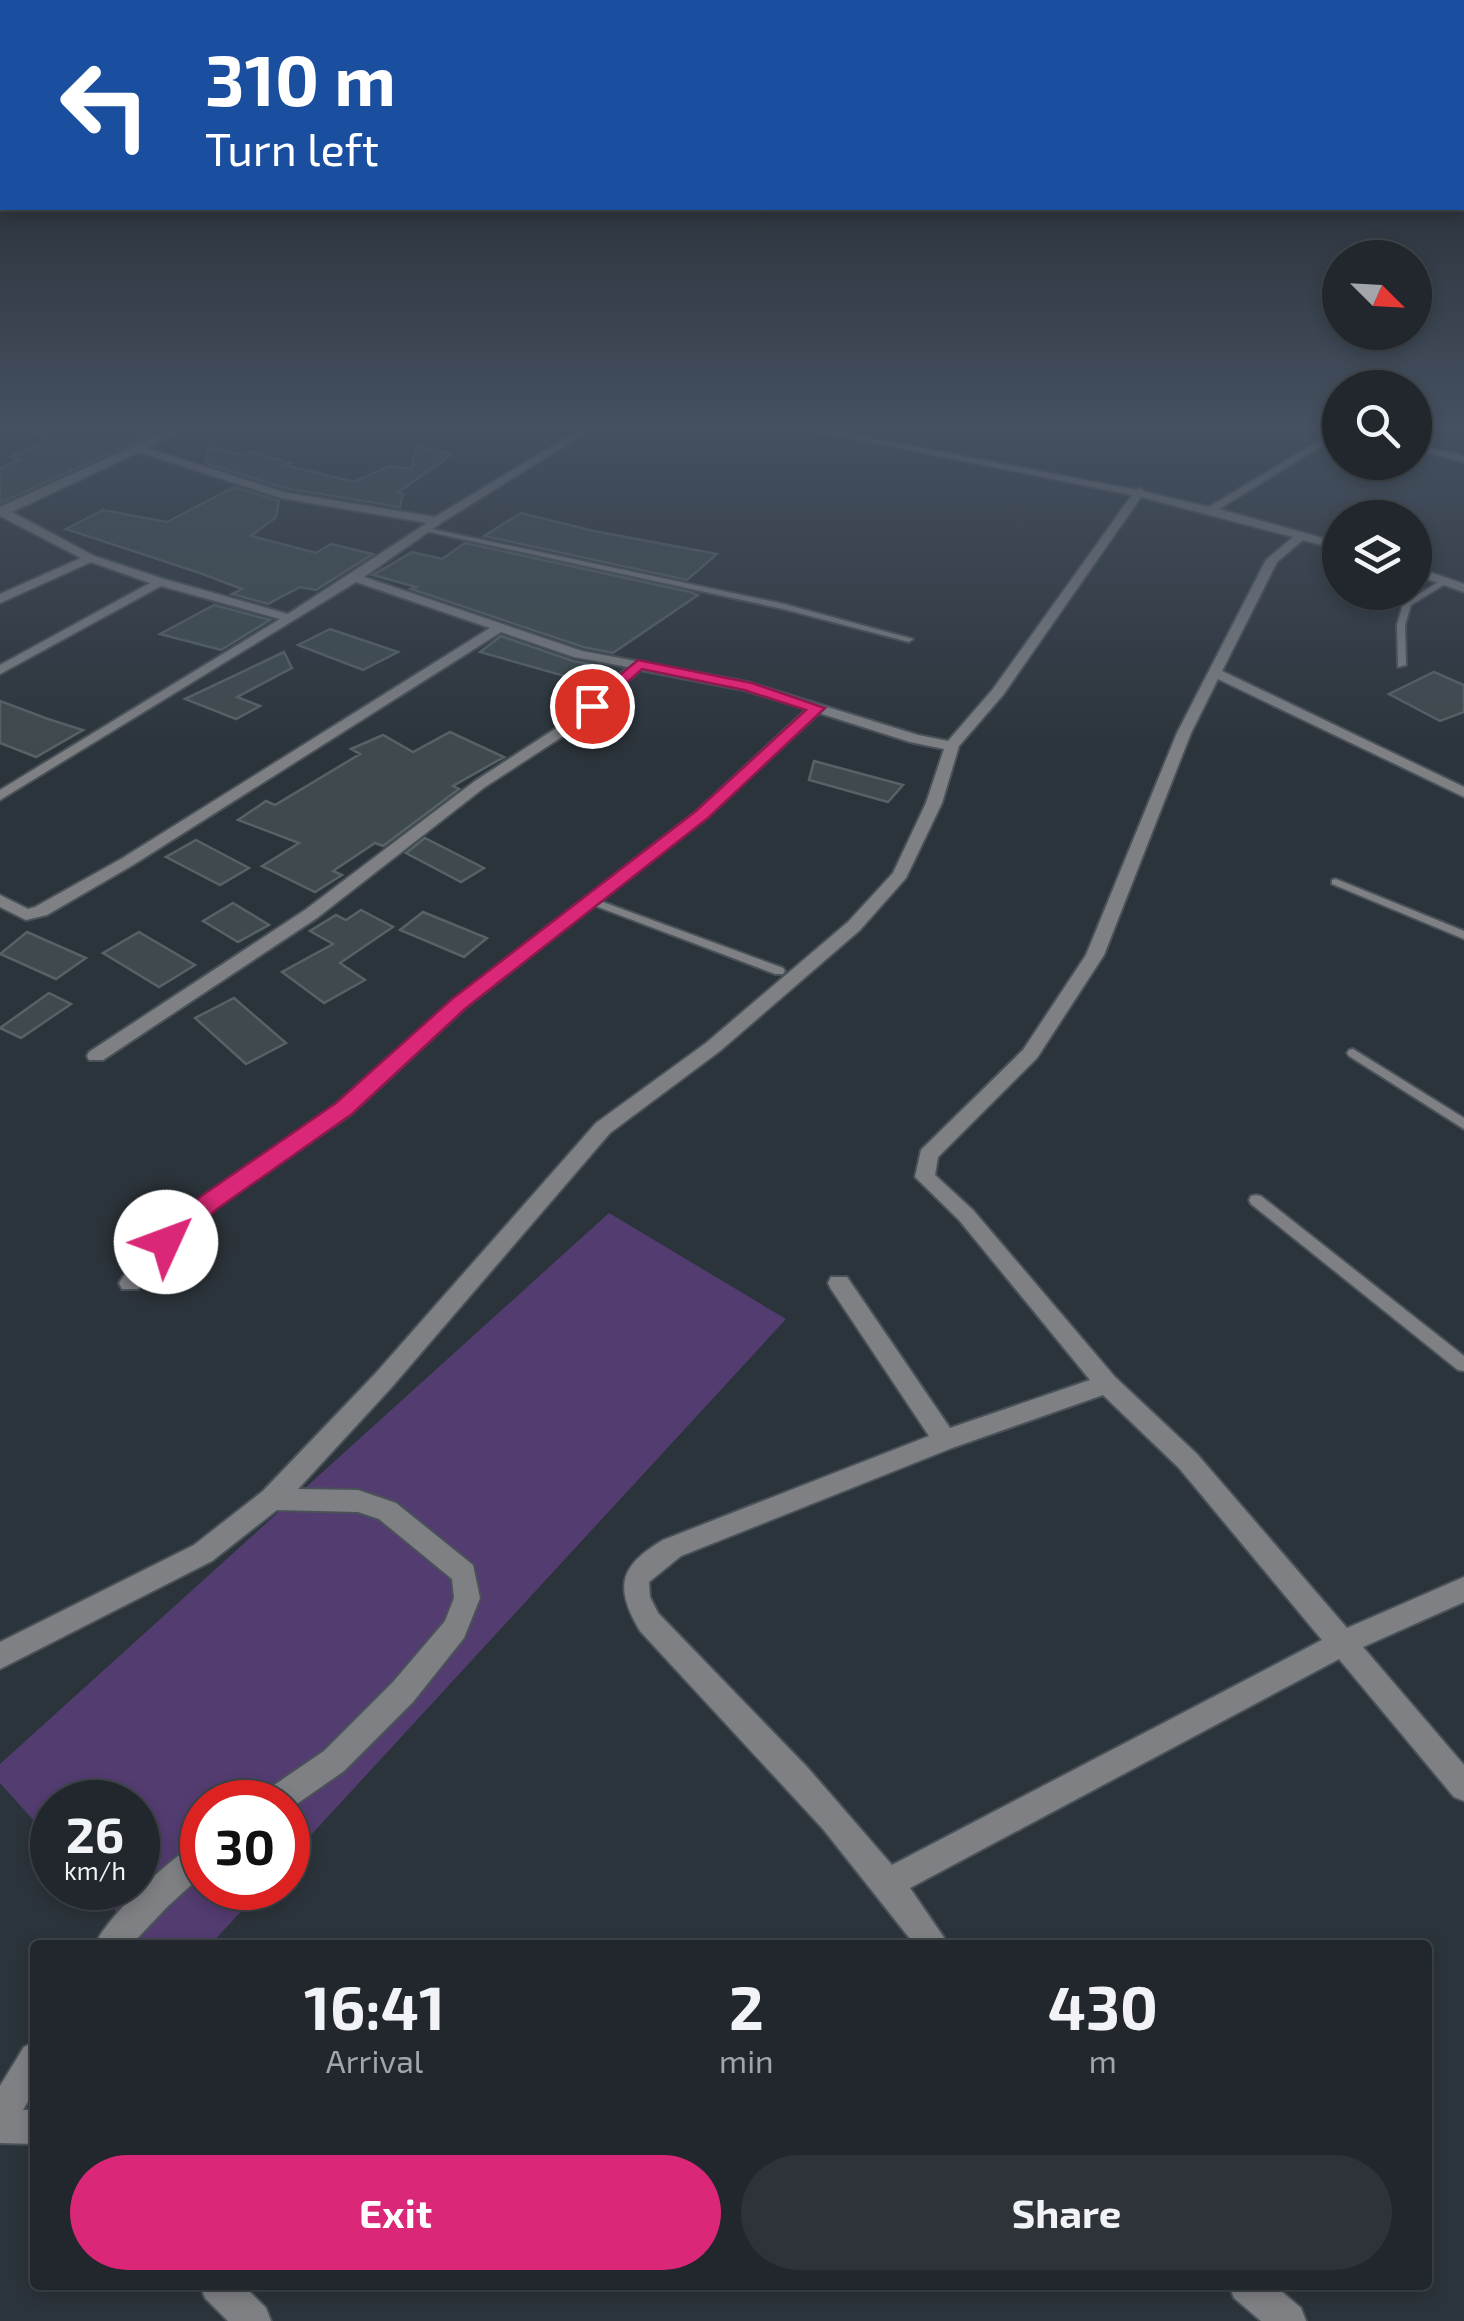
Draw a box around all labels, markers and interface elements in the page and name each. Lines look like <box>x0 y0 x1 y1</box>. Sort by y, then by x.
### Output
text: 310 m <box>205 36 396 120</box>
icon: left <box>40 40 170 170</box>
text: Turn left <box>205 121 379 175</box>
north arrow <box>1322 240 1432 350</box>
map controls <box>1322 240 1432 610</box>
button: search <box>1322 370 1432 480</box>
button: layers <box>1322 500 1432 610</box>
pin <box>550 664 635 749</box>
icon: arrive <box>565 679 620 734</box>
position arrow <box>114 1190 218 1294</box>
speed limit sign: 30 <box>180 1780 310 1910</box>
text: 26 <box>66 1803 124 1863</box>
text: km/h <box>64 1855 126 1885</box>
text: 16:41 <box>304 1970 445 2042</box>
text: 2 <box>729 1970 764 2042</box>
text: 430 <box>1048 1970 1158 2042</box>
text: Arrival <box>326 2041 423 2079</box>
text: min <box>719 2041 774 2079</box>
text: m <box>1089 2041 1117 2079</box>
button: Exit <box>70 2155 721 2270</box>
button: Share <box>741 2155 1392 2270</box>

